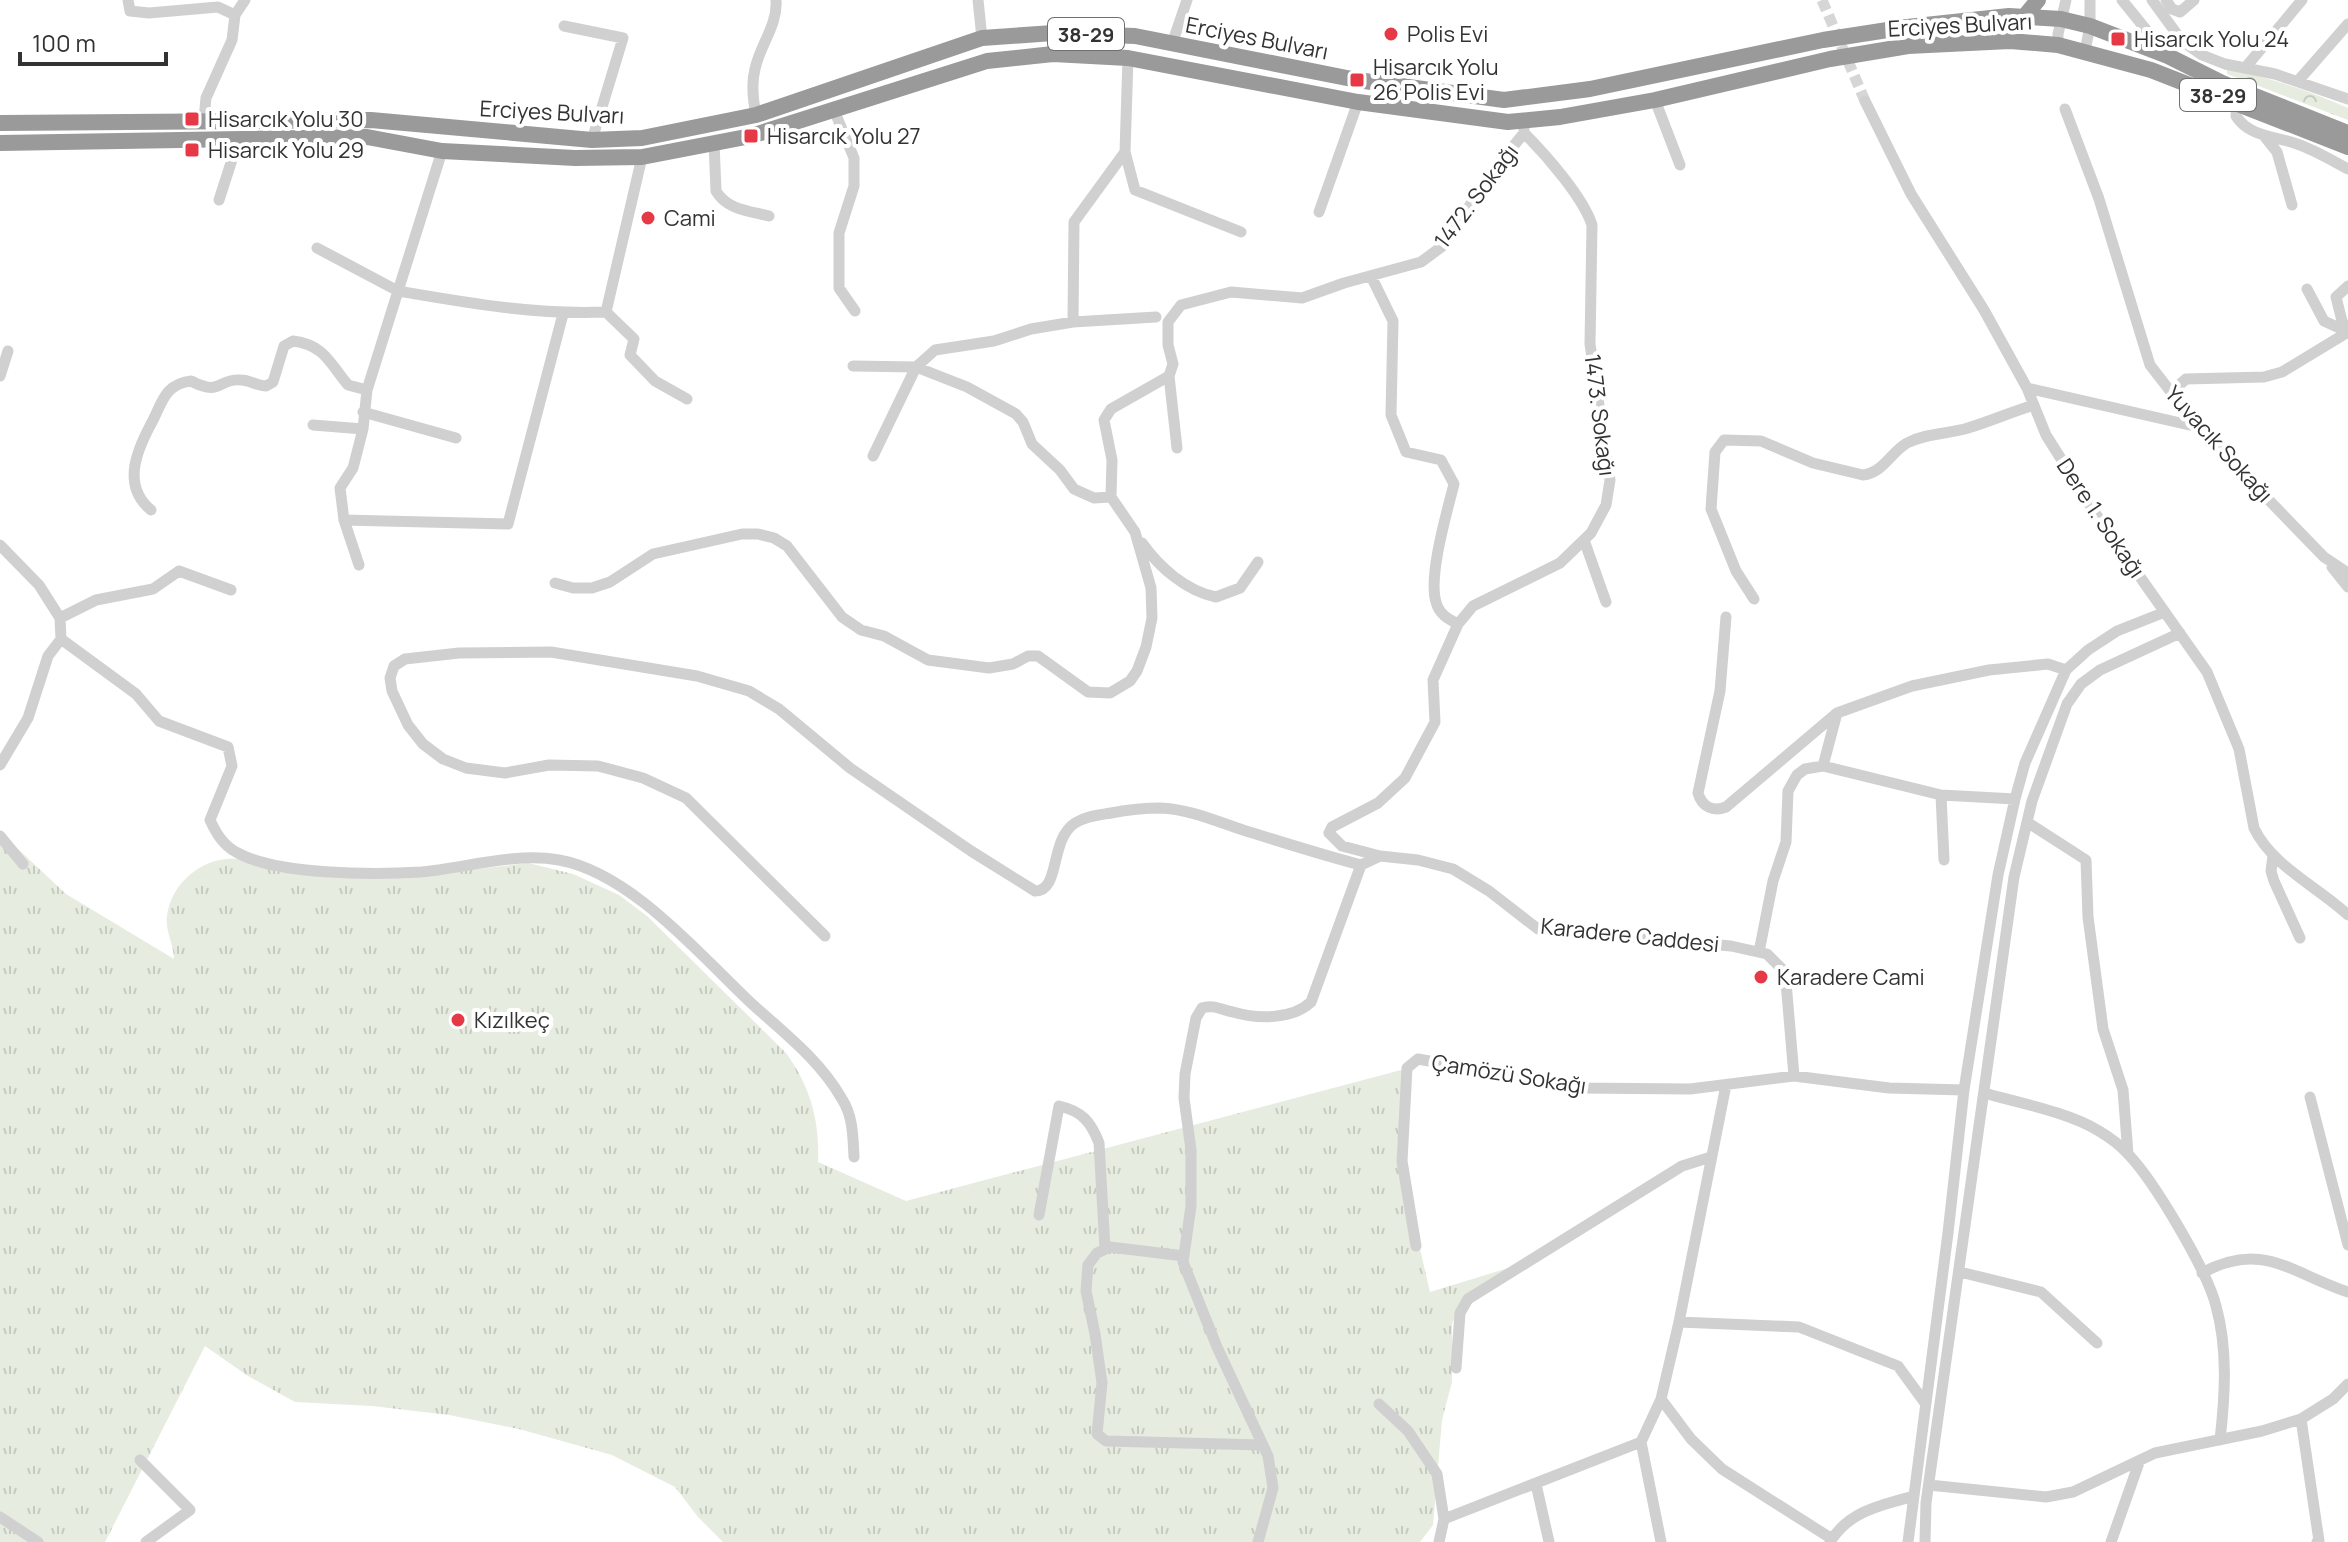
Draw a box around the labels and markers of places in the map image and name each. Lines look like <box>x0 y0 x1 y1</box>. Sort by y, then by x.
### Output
place label: Polis Evi <box>1407 19 1488 49</box>
place label: Hisarcık Yolu 24 <box>2134 24 2289 54</box>
marker: Polis Evi <box>1382 25 1400 43</box>
marker: Hisarcık Yolu 24 <box>2109 30 2127 48</box>
place label: Hisarcık Yolu 26 Polis Evi <box>1373 52 1499 107</box>
marker: Hisarcık Yolu 26 Polis Evi <box>1348 71 1366 89</box>
place label: Hisarcık Yolu 30 <box>208 104 364 134</box>
marker: Hisarcık Yolu 30 <box>183 110 201 128</box>
place label: Hisarcık Yolu 27 <box>767 121 921 151</box>
marker: Hisarcık Yolu 27 <box>742 127 760 145</box>
place label: Hisarcık Yolu 29 <box>208 135 364 165</box>
marker: Hisarcık Yolu 29 <box>183 141 201 159</box>
place label: Cami <box>664 203 716 233</box>
marker: Cami <box>639 209 657 227</box>
place label: Karadere Cami <box>1777 962 1925 992</box>
marker: Karadere Cami <box>1752 968 1770 986</box>
place label: Kızılkeç <box>474 1005 550 1035</box>
marker: Kızılkeç <box>449 1011 467 1029</box>

